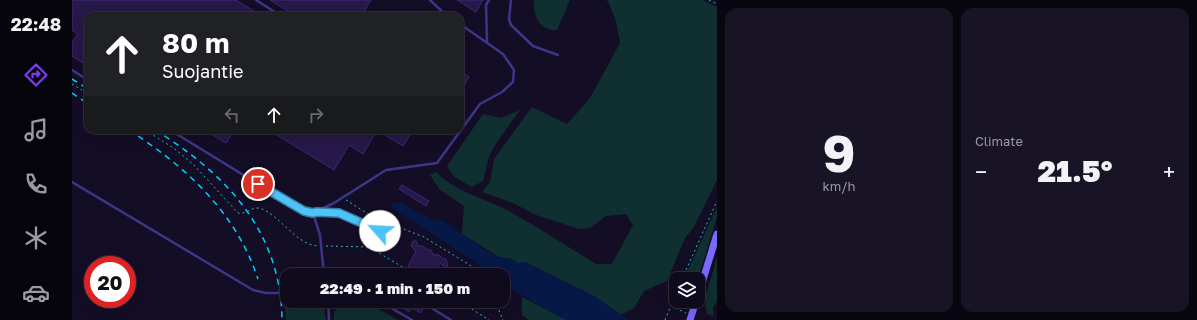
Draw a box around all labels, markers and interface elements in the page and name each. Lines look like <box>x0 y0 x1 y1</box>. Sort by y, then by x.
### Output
text: 22:48 <box>11 13 61 35</box>
text: 80 m <box>162 26 230 59</box>
icon: ahead <box>96 28 148 80</box>
text: Suojantie <box>162 60 244 82</box>
icon: directions <box>22 61 50 89</box>
icon: left <box>221 104 243 126</box>
icon: ahead <box>263 104 285 126</box>
icon: right <box>305 104 327 126</box>
icon: music <box>22 116 50 144</box>
text: 9 <box>822 121 856 183</box>
text: Climate <box>975 133 1023 149</box>
text: 21.5° <box>1038 153 1112 189</box>
text: − <box>975 158 987 185</box>
text: + <box>1163 158 1175 185</box>
pin <box>241 167 275 201</box>
icon: phone <box>22 170 50 198</box>
icon: arrive <box>247 173 269 195</box>
text: km/h <box>822 178 856 194</box>
position arrow <box>359 210 401 252</box>
icon: climate <box>22 224 50 252</box>
speed limit sign: 20 <box>84 256 136 308</box>
map controls <box>669 272 705 308</box>
button: layers <box>669 272 705 308</box>
icon: car <box>22 279 50 307</box>
text: 22:49 · 1 min · 150 m <box>320 279 470 297</box>

